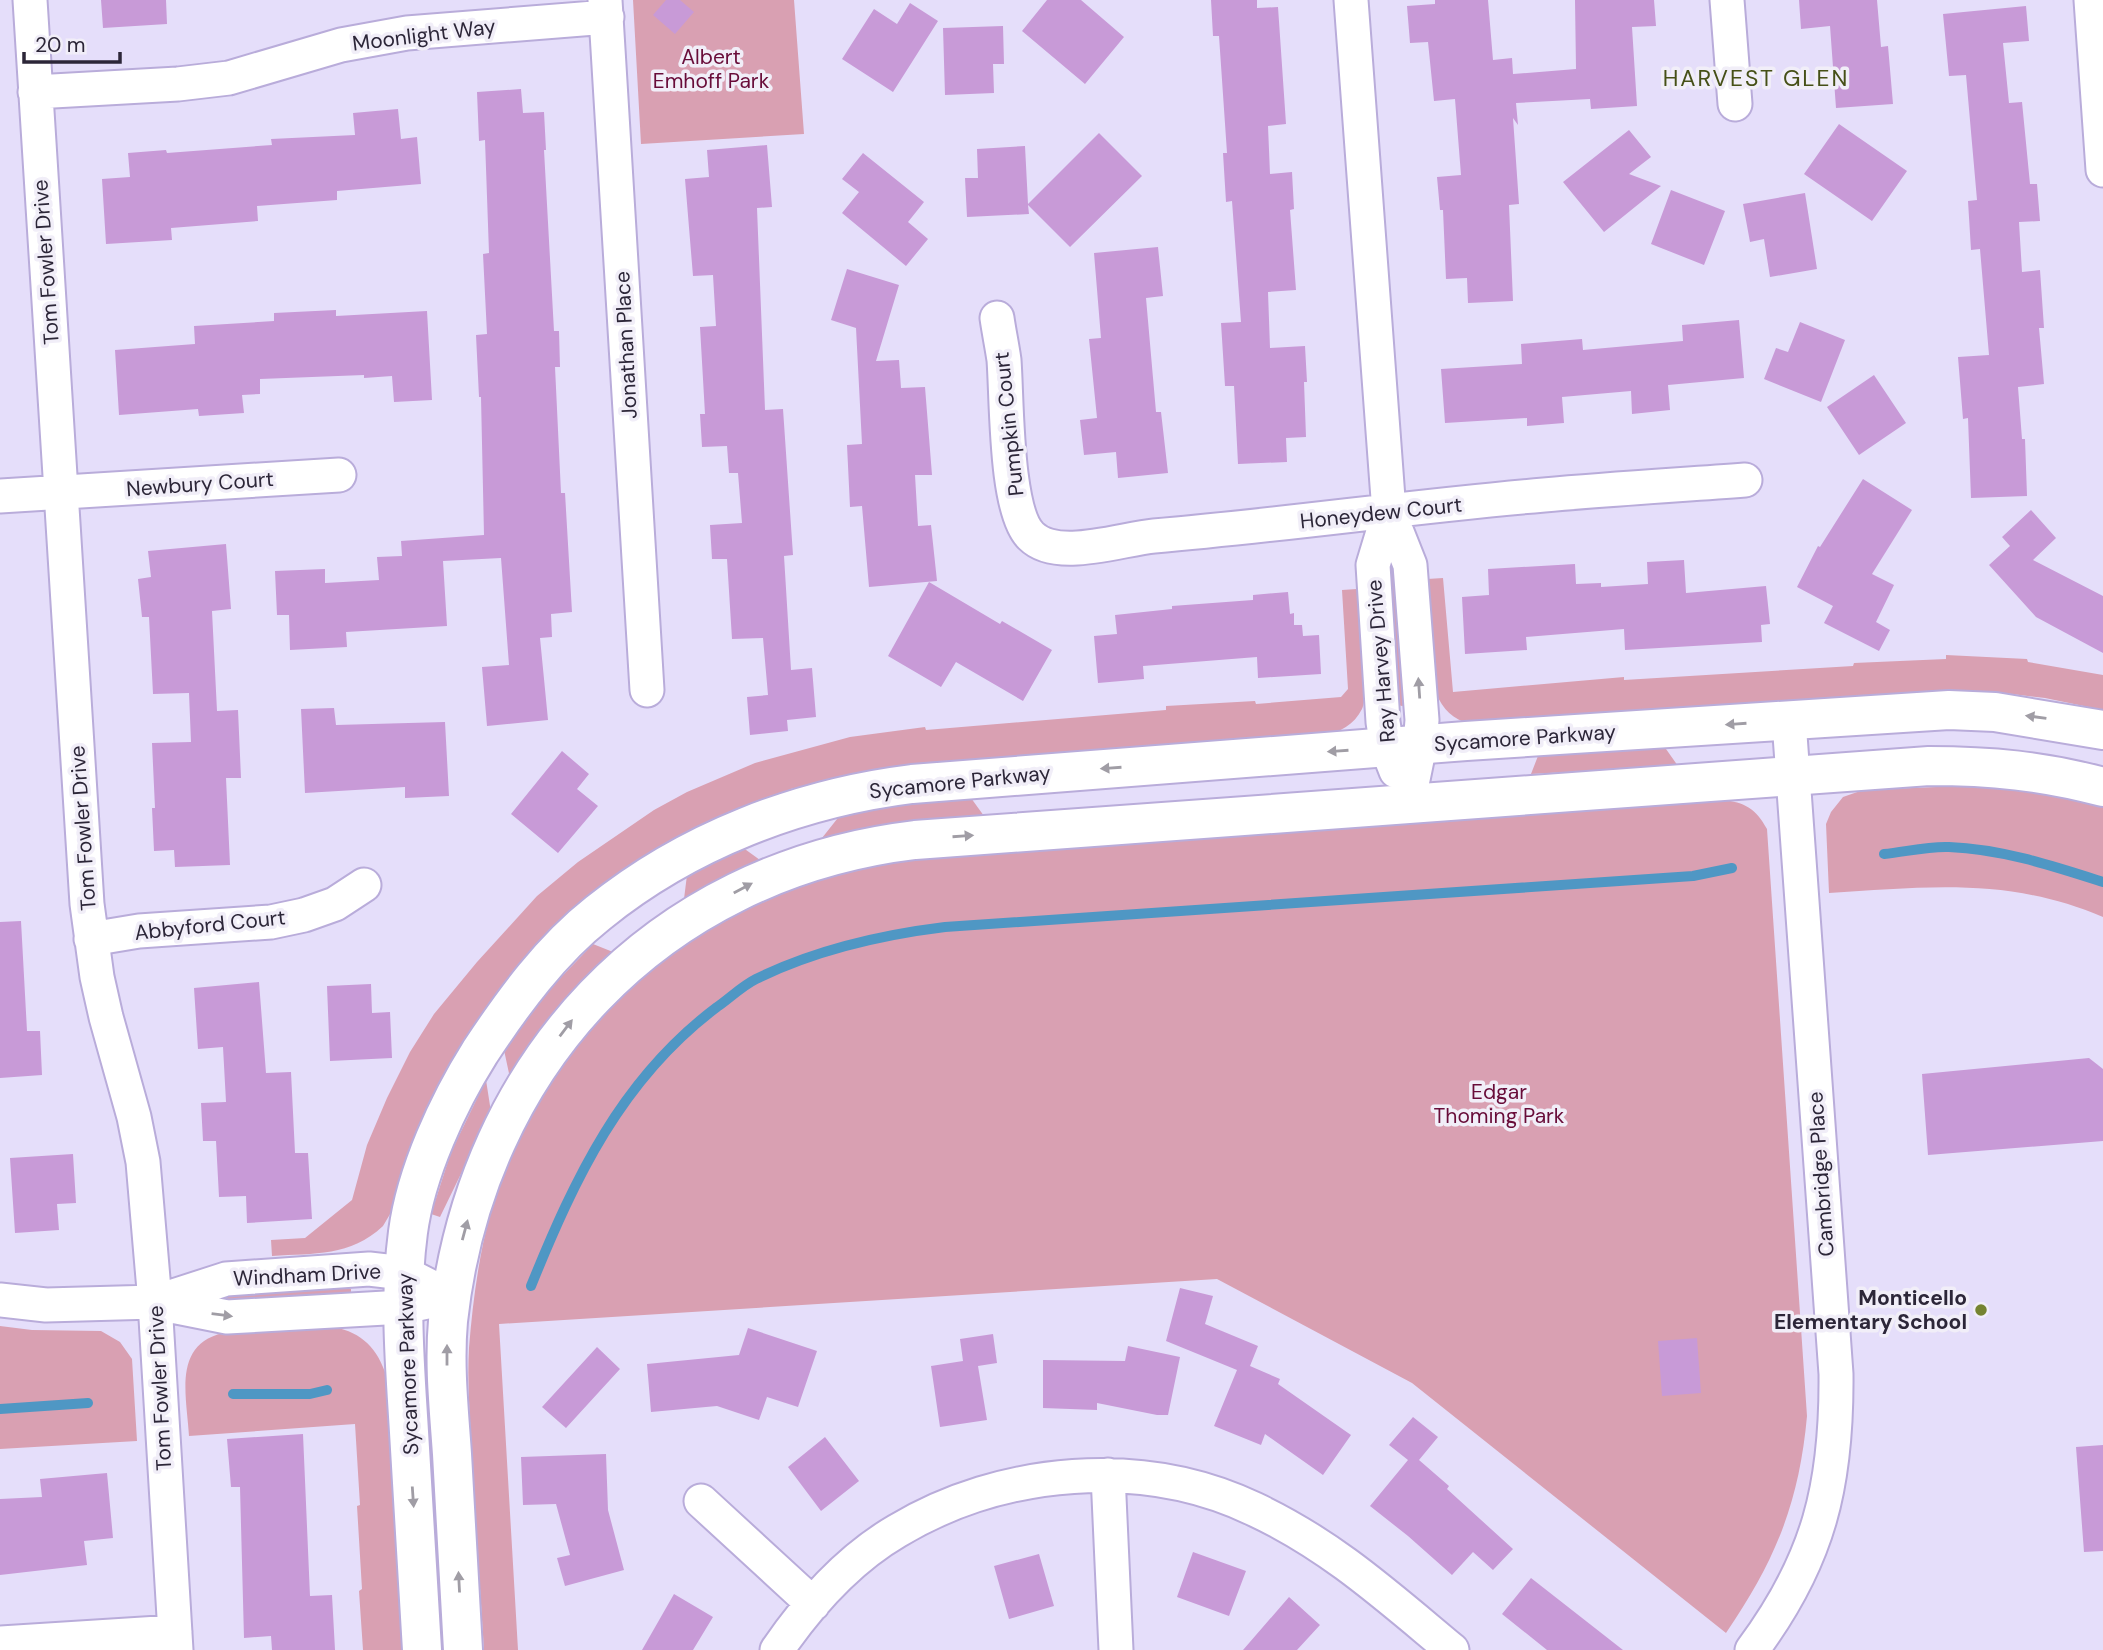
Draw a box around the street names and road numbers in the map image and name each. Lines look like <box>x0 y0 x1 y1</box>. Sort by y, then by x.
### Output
street label: Moonlight Way <box>351 12 498 58</box>
street label: Tom Fowler Drive <box>26 179 66 345</box>
street label: Jonathan Place <box>608 270 644 420</box>
street label: Pumpkin Court <box>988 350 1030 498</box>
street label: Newbury Court <box>125 465 275 503</box>
street label: Honeydew Court <box>1299 491 1463 535</box>
street label: Ray Harvey Drive <box>1360 578 1402 743</box>
street label: Sycamore Parkway <box>1433 718 1617 758</box>
street label: Tom Fowler Drive <box>63 745 103 911</box>
street label: Sycamore Parkway <box>868 759 1052 805</box>
street label: Abbyford Court <box>133 903 287 947</box>
street label: Cambridge Place <box>1801 1090 1841 1257</box>
street label: Windham Drive <box>232 1257 382 1293</box>
street label: Sycamore Parkway <box>391 1272 425 1456</box>
street label: Tom Fowler Drive <box>142 1305 178 1471</box>

